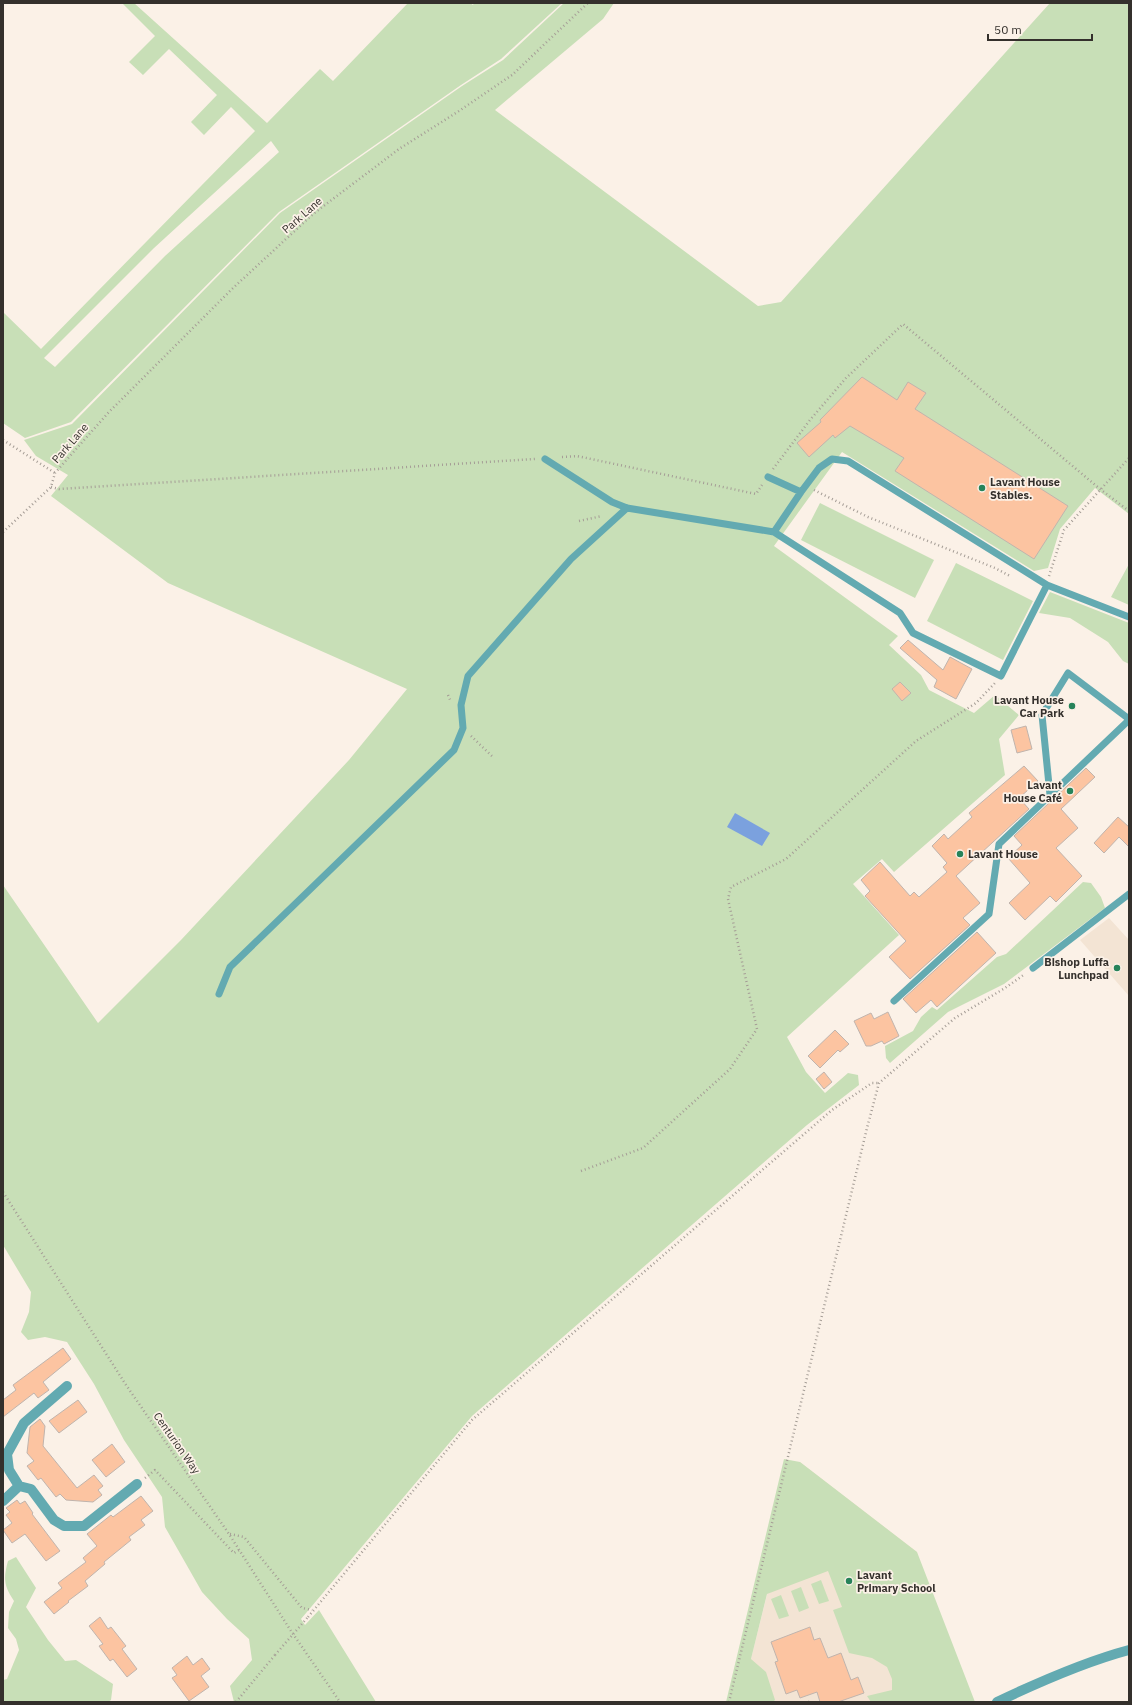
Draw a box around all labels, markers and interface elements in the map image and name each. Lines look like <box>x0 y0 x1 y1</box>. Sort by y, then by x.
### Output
scale bar <box>988 16 1092 42</box>
text: 50 m <box>994 22 1022 37</box>
street label: Park Lane <box>279 194 325 236</box>
street label: Park Lane <box>49 420 91 466</box>
place label: Lavant House Stables. <box>990 475 1060 502</box>
marker: Lavant House Stables. <box>977 483 987 493</box>
place label: Lavant House Car Park <box>994 693 1065 720</box>
marker: Lavant House Car Park <box>1067 701 1077 711</box>
place label: Lavant House Café <box>1003 778 1062 805</box>
marker: Lavant House Café <box>1065 786 1075 796</box>
place label: Lavant House <box>968 847 1038 861</box>
marker: Lavant House <box>955 849 965 859</box>
place label: Bishop Luffa Lunchpad <box>1044 955 1109 982</box>
marker: Bishop Luffa Lunchpad <box>1112 963 1122 973</box>
street label: Centurion Way <box>151 1409 204 1477</box>
place label: Lavant Primary School <box>857 1568 936 1595</box>
marker: Lavant Primary School <box>844 1576 854 1586</box>

